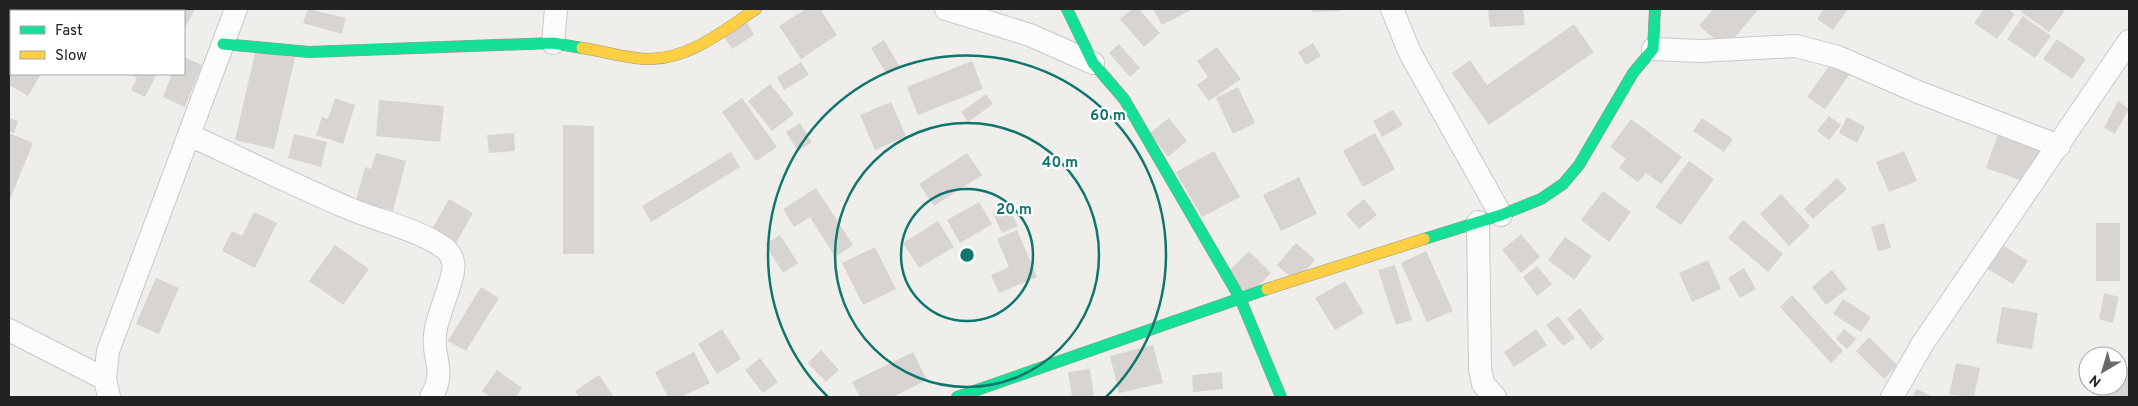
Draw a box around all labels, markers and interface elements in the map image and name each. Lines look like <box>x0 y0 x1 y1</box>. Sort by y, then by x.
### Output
legend <box>10 10 185 75</box>
text: Fast <box>55 22 83 41</box>
text: Slow <box>55 47 87 66</box>
text: 60 m <box>1090 107 1126 126</box>
text: 40 m <box>1042 154 1078 173</box>
text: 20 m <box>996 201 1032 220</box>
centre of rings <box>958 246 976 264</box>
north arrow <box>2078 346 2128 396</box>
text: N <box>2087 370 2105 390</box>

